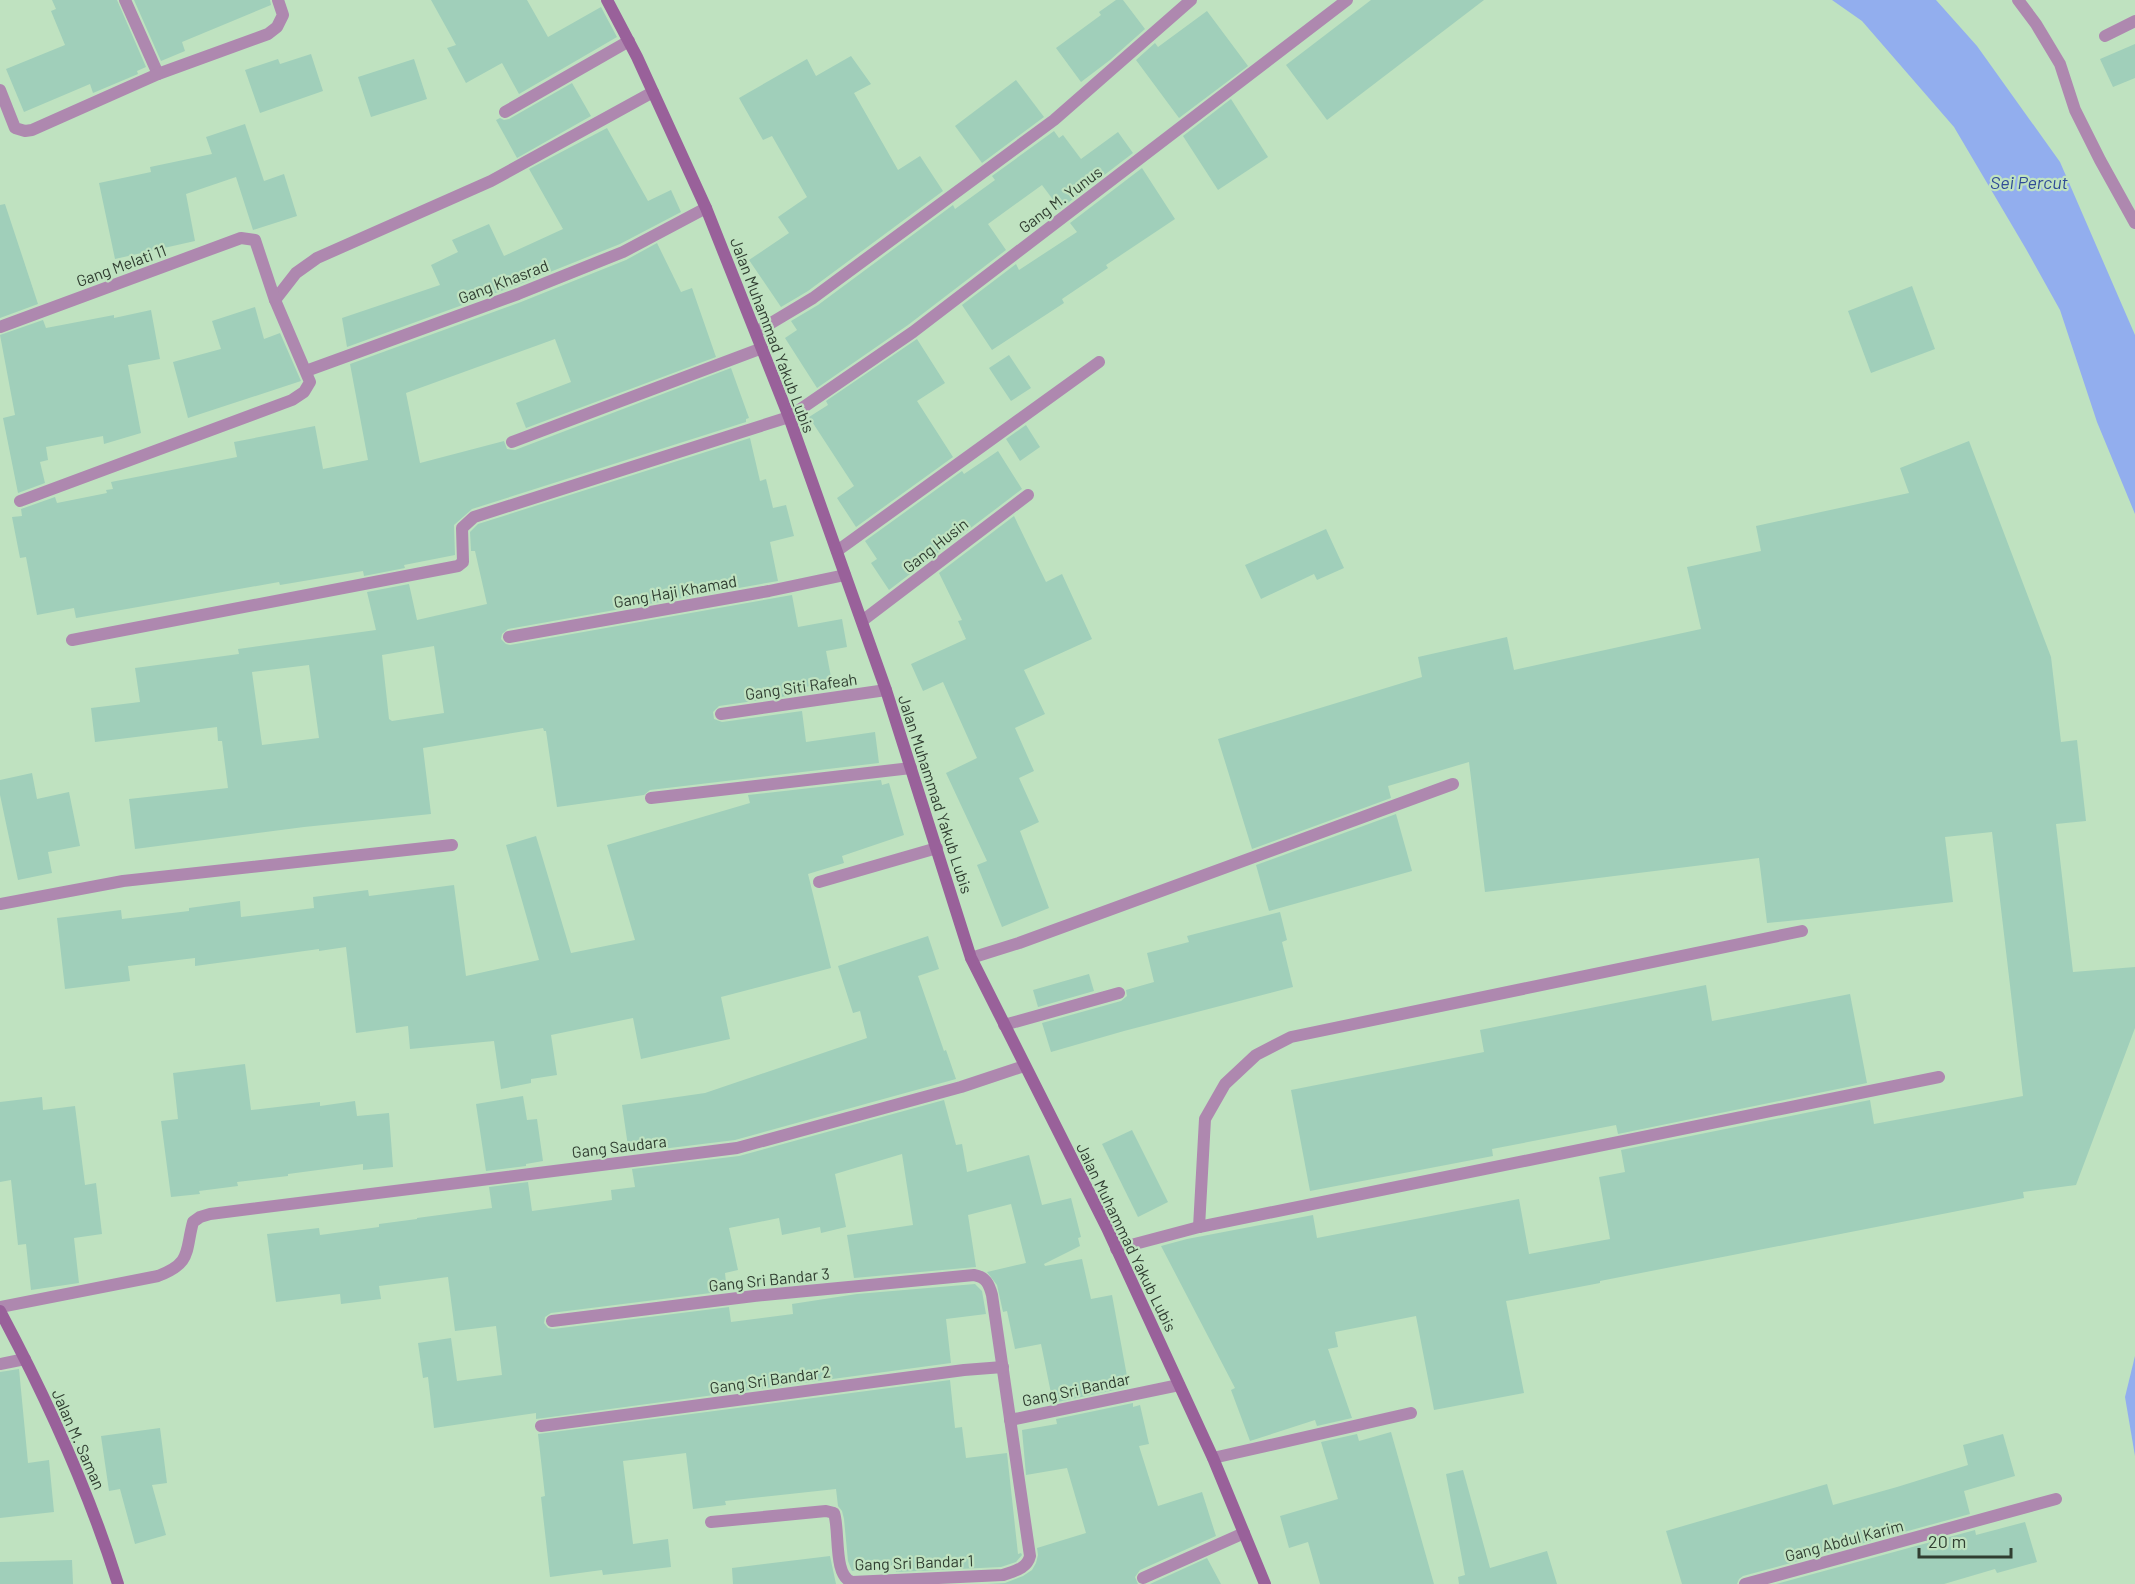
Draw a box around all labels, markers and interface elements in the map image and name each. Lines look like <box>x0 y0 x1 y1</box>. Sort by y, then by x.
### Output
street label: Gang M. Yunus <box>1015 161 1105 237</box>
water label: Sei Percut <box>1990 171 2069 193</box>
street label: Jalan Muhammad Yakub Lubis <box>727 235 819 435</box>
street label: Gang Melati 11 <box>73 240 169 290</box>
street label: Gang Khasrad <box>455 255 551 307</box>
street label: Gang Husin <box>899 514 971 576</box>
street label: Gang Haji Khamad <box>612 571 738 611</box>
street label: Gang Siti Rafeah <box>744 669 858 703</box>
street label: Jalan Muhammad Yakub Lubis <box>895 692 977 896</box>
street label: Gang Saudara <box>571 1131 667 1161</box>
street label: Jalan Muhammad Yakub Lubis <box>1073 1139 1181 1335</box>
street label: Gang Sri Bandar 3 <box>708 1263 830 1295</box>
street label: Gang Sri Bandar 2 <box>708 1361 832 1397</box>
street label: Gang Sri Bandar <box>1020 1368 1132 1410</box>
street label: Jalan M. Saman <box>48 1386 110 1492</box>
street label: Gang Abdul Karim <box>1783 1515 1905 1565</box>
scale bar <box>1919 1521 2010 1559</box>
text: 20 m <box>1928 1530 1966 1552</box>
street label: Gang Sri Bandar 1 <box>854 1550 974 1574</box>

